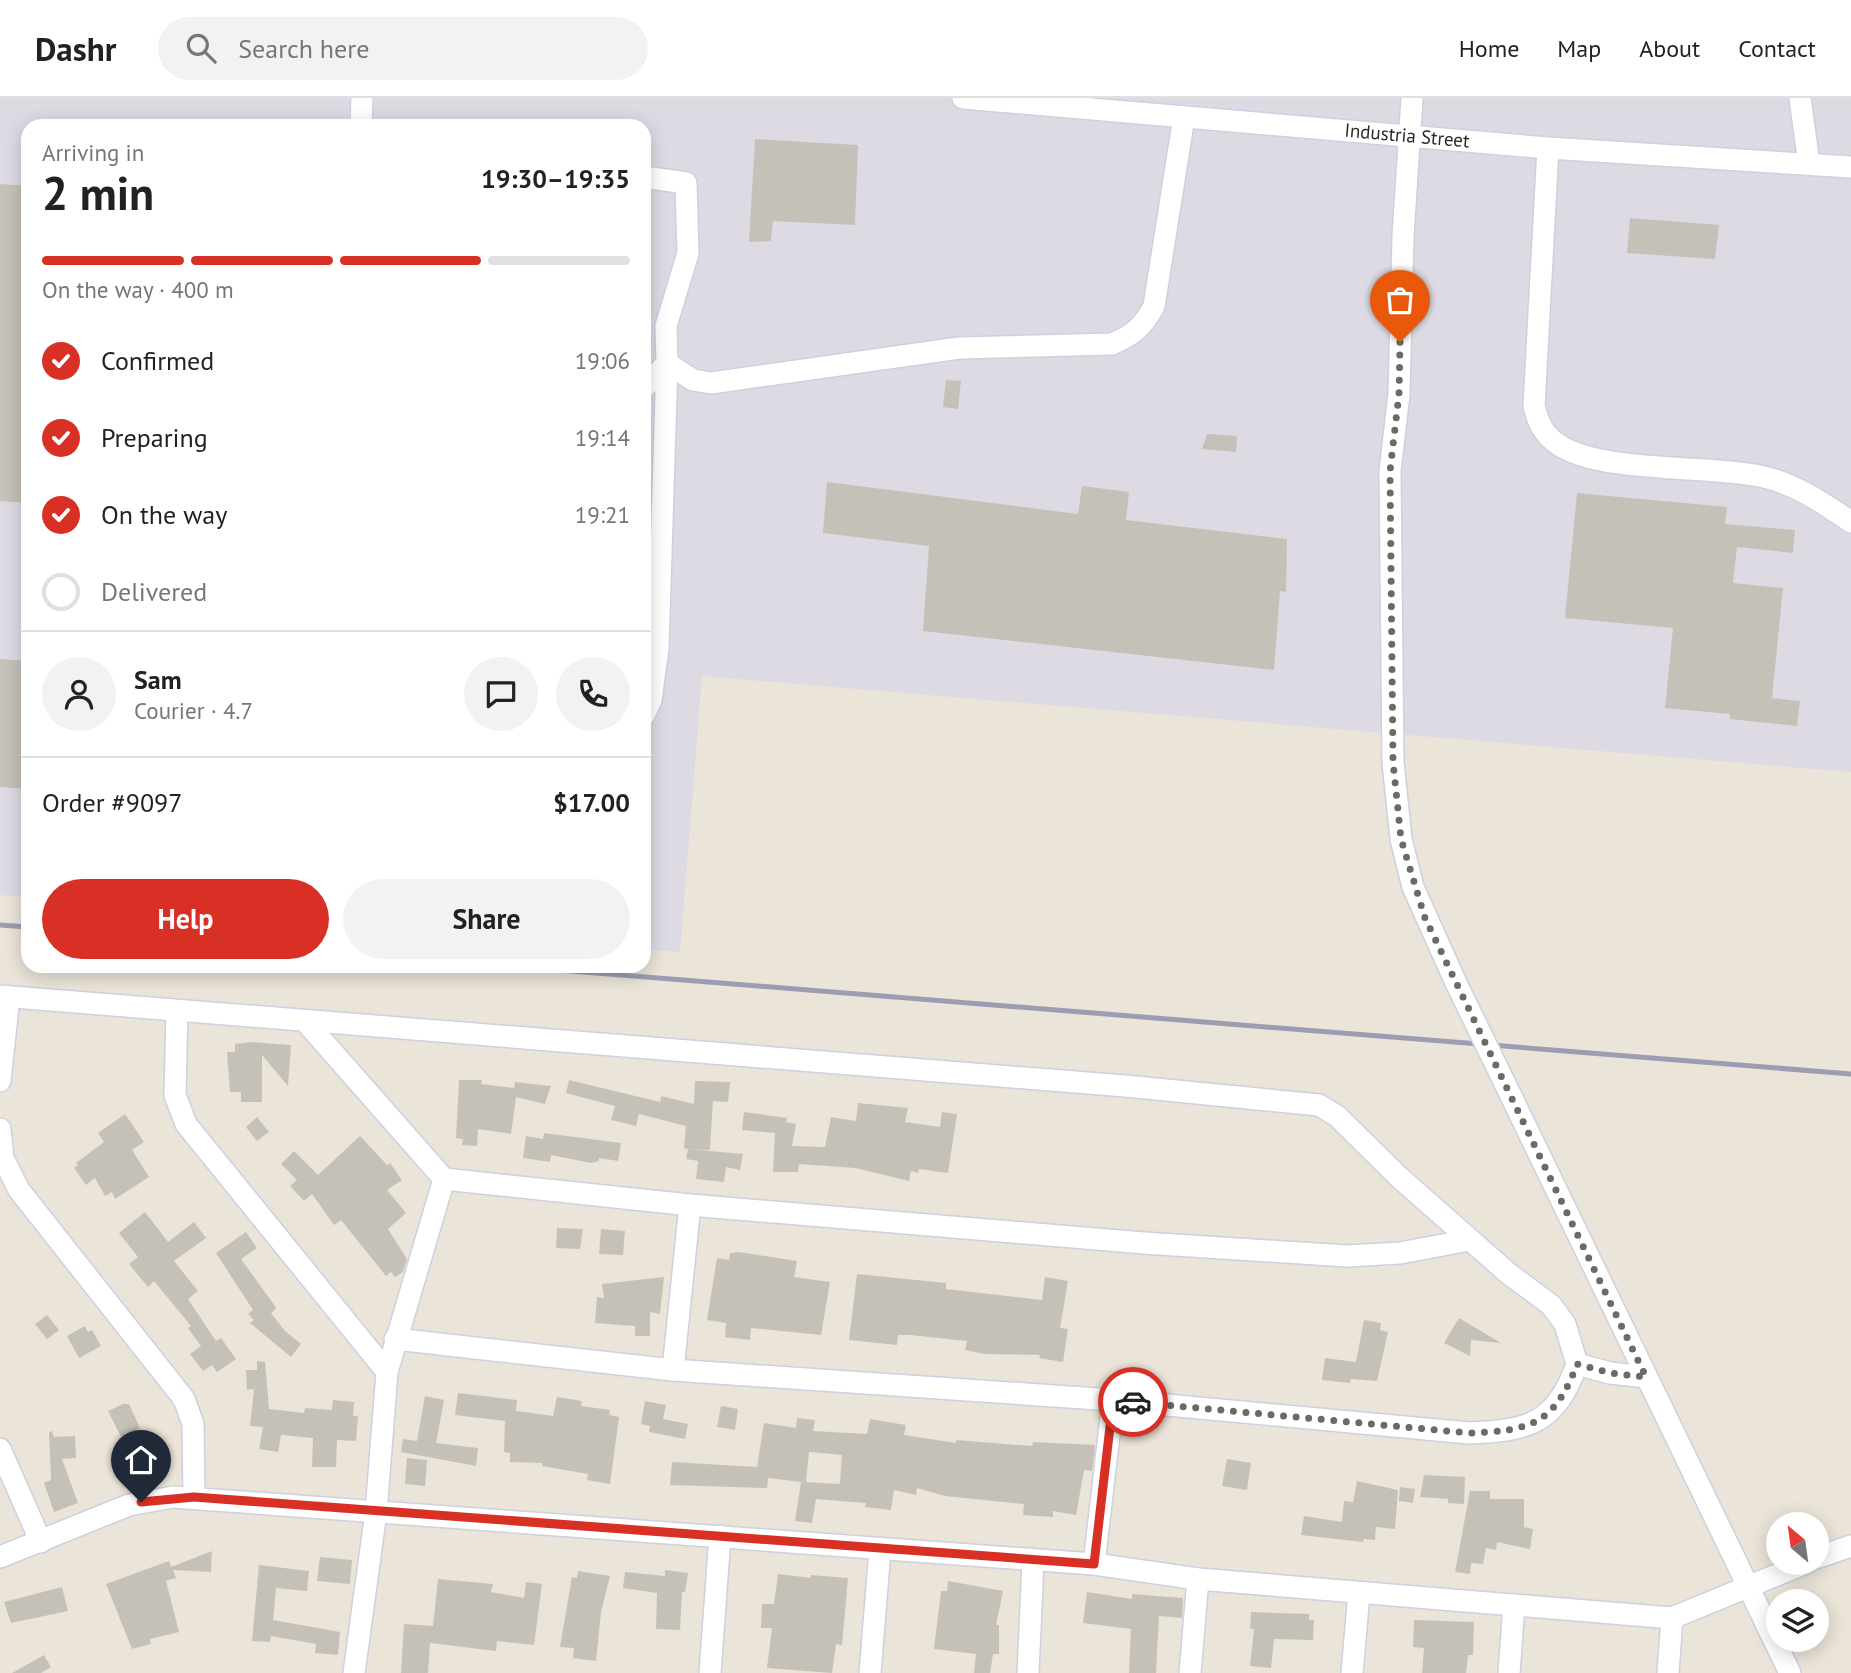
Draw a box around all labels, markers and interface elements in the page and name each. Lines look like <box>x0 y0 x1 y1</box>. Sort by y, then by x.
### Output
search box <box>158 17 648 80</box>
text: Dashr <box>35 27 116 70</box>
icon: search <box>182 29 220 67</box>
text: Search here <box>238 32 369 65</box>
text: Home <box>1459 33 1519 64</box>
text: Map <box>1557 33 1601 64</box>
text: About <box>1639 33 1700 64</box>
text: Contact <box>1738 33 1816 64</box>
street label: Industria Street <box>1343 118 1471 152</box>
text: Arriving in <box>42 138 144 167</box>
text: 19:30–19:35 <box>481 162 630 195</box>
text: 2 min <box>42 163 154 223</box>
pin <box>1370 270 1430 342</box>
text: On the way · 400 m <box>42 275 234 304</box>
icon: bag <box>1381 281 1419 319</box>
icon: check <box>42 342 80 380</box>
text: Confirmed <box>101 344 214 377</box>
text: 19:06 <box>575 346 630 375</box>
icon: check <box>42 419 80 457</box>
text: Preparing <box>101 421 208 454</box>
text: 19:14 <box>575 423 630 452</box>
icon: check <box>42 496 80 534</box>
text: On the way <box>101 498 227 531</box>
text: 19:21 <box>575 500 630 529</box>
text: Delivered <box>101 575 207 608</box>
button: person <box>42 657 116 731</box>
button: chat <box>464 657 538 731</box>
button: phone <box>556 657 630 731</box>
text: Sam <box>134 663 182 696</box>
text: Courier · 4.7 <box>134 696 253 725</box>
text: Order #9097 <box>42 786 182 819</box>
text: $17.00 <box>553 786 630 819</box>
button: Help <box>42 879 329 959</box>
button: Share <box>343 879 630 959</box>
courier <box>1098 1367 1168 1437</box>
icon: car <box>1114 1383 1152 1421</box>
pin <box>111 1430 171 1502</box>
icon: home <box>122 1441 160 1479</box>
north arrow <box>1766 1512 1829 1575</box>
map controls <box>1766 1512 1829 1652</box>
button: layers <box>1766 1589 1829 1652</box>

